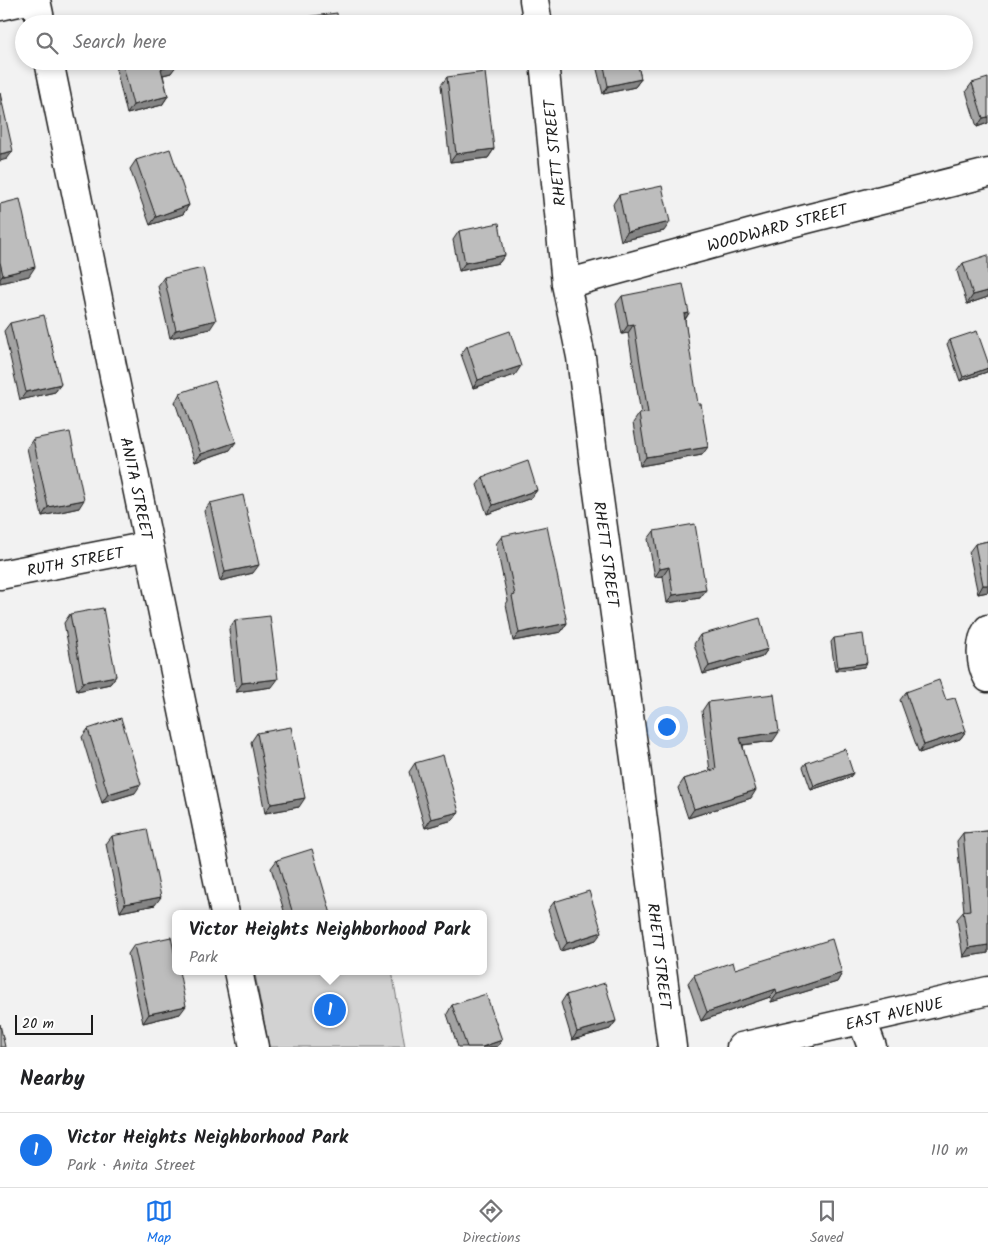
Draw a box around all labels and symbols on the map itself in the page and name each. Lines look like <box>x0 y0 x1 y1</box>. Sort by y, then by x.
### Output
street label: RHETT STREET <box>537 97 573 207</box>
street label: WOODWARD STREET <box>704 197 852 259</box>
street label: ANITA STREET <box>113 435 159 543</box>
street label: RHETT STREET <box>586 500 626 610</box>
street label: RUTH STREET <box>25 541 127 584</box>
your location <box>654 714 680 740</box>
street label: RHETT STREET <box>640 902 678 1012</box>
pin: 1 <box>314 991 346 1029</box>
street label: EAST AVENUE <box>843 991 946 1038</box>
scale bar <box>15 1012 92 1035</box>

